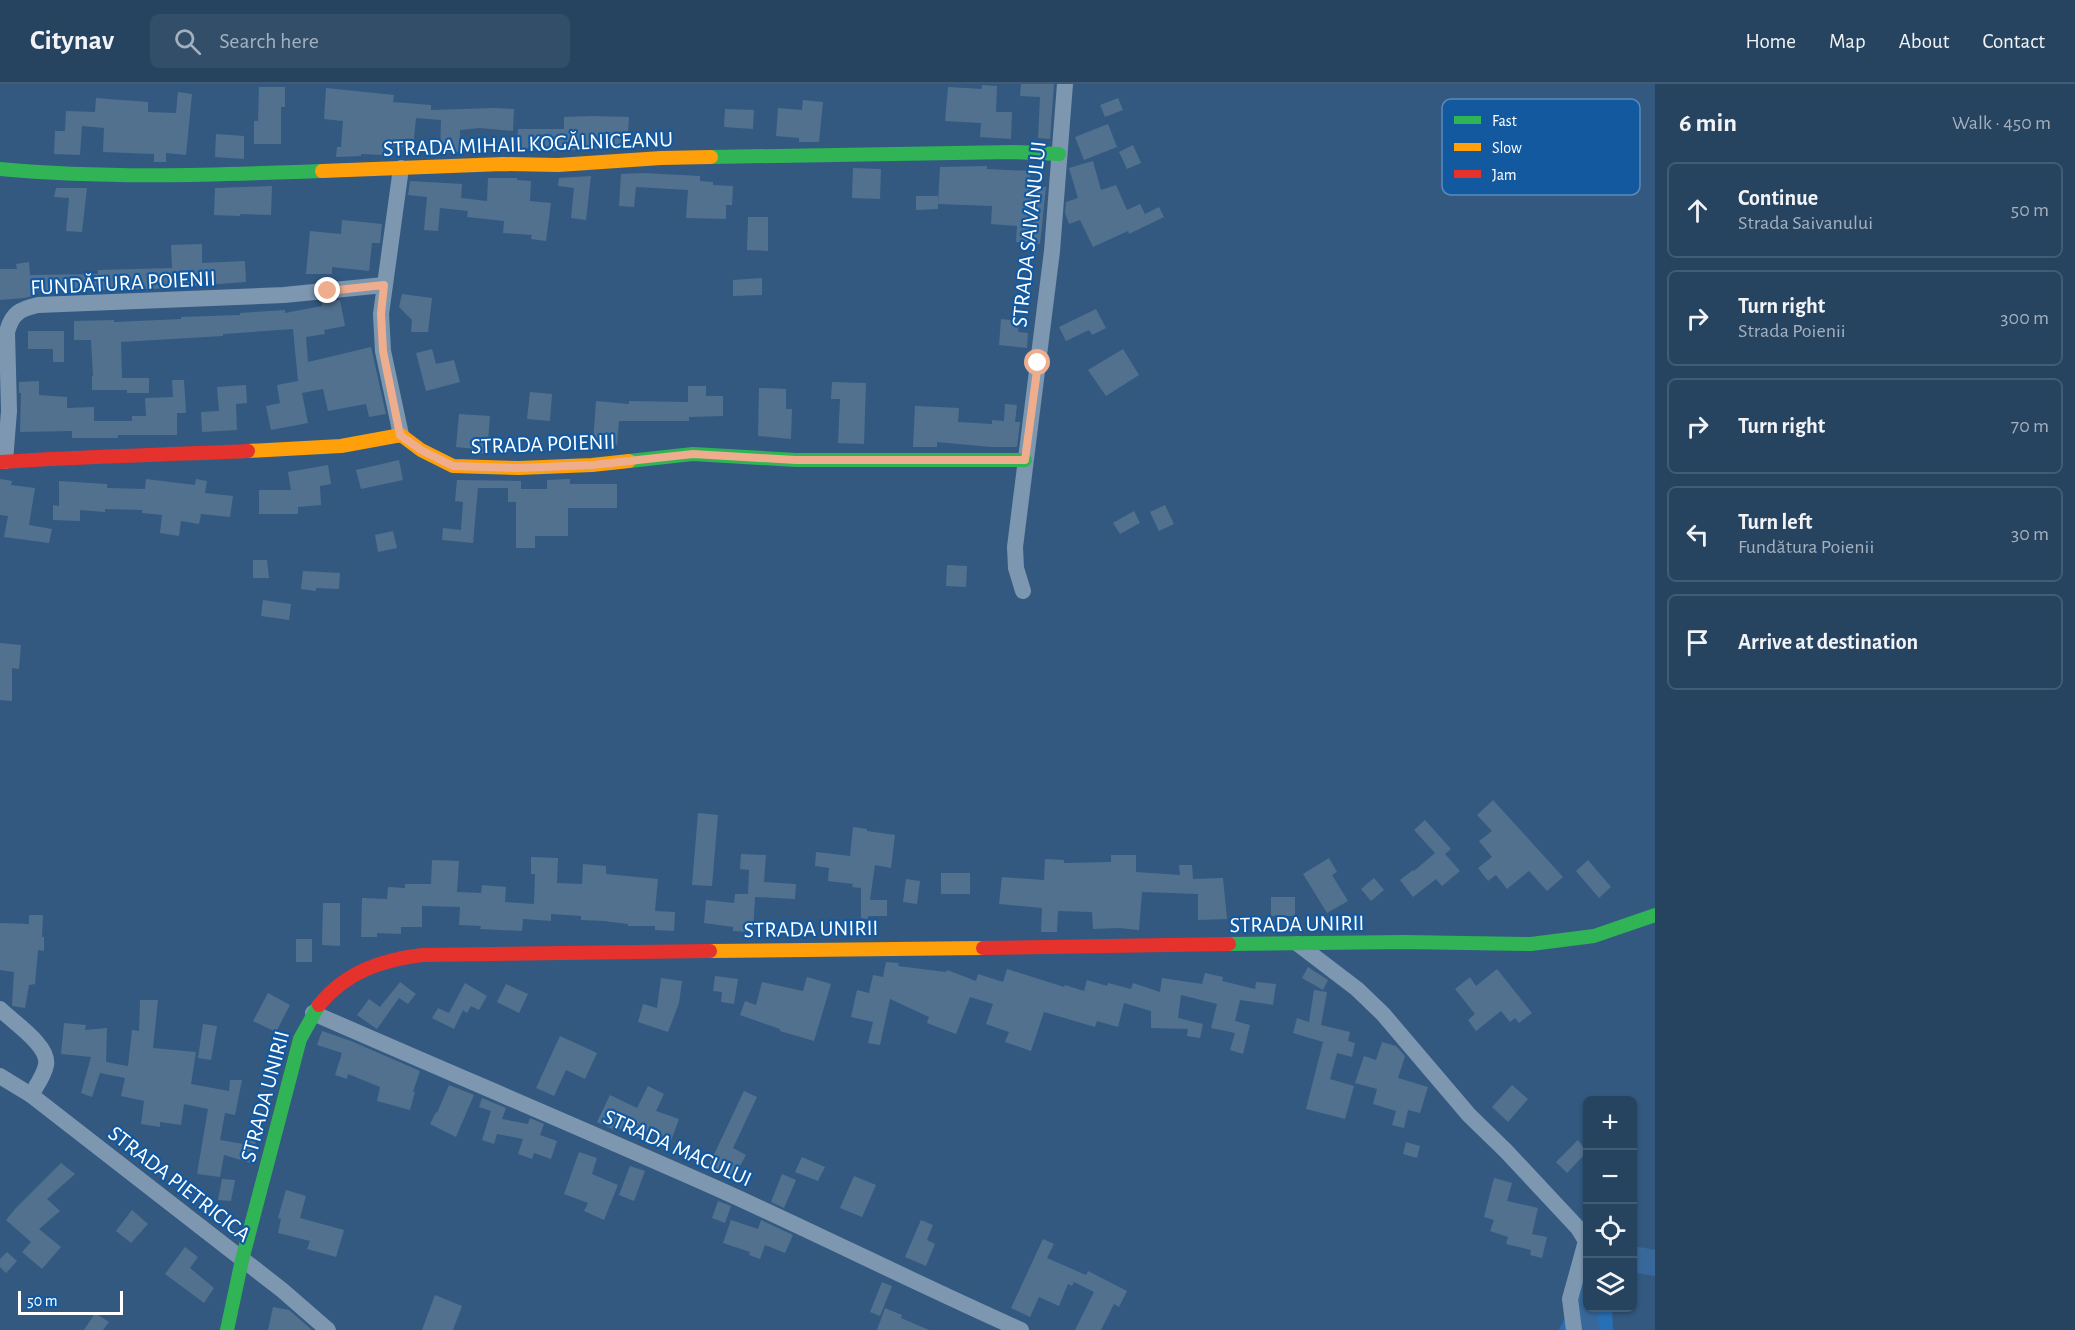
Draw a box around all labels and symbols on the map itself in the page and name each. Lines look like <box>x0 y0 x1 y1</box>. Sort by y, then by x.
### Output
legend <box>1442 99 1640 195</box>
text: Fast <box>1492 113 1517 129</box>
street label: STRADA MIHAIL KOGĂLNICEANU <box>383 128 674 160</box>
street label: STRADA SAIVANULUI <box>1008 140 1050 328</box>
text: Slow <box>1492 140 1522 156</box>
text: Jam <box>1492 167 1517 183</box>
street label: FUNDĂTURA POIENII <box>30 267 216 299</box>
route end <box>314 277 340 303</box>
route start <box>1024 349 1050 375</box>
street label: STRADA POIENII <box>470 430 616 458</box>
street label: STRADA UNIRII <box>1229 912 1365 936</box>
street label: STRADA UNIRII <box>743 917 879 941</box>
street label: STRADA UNIRII <box>237 1028 293 1164</box>
street label: STRADA MACULUI <box>600 1105 755 1190</box>
street label: STRADA PIETRICICA <box>104 1122 255 1246</box>
scale bar <box>18 1288 123 1316</box>

